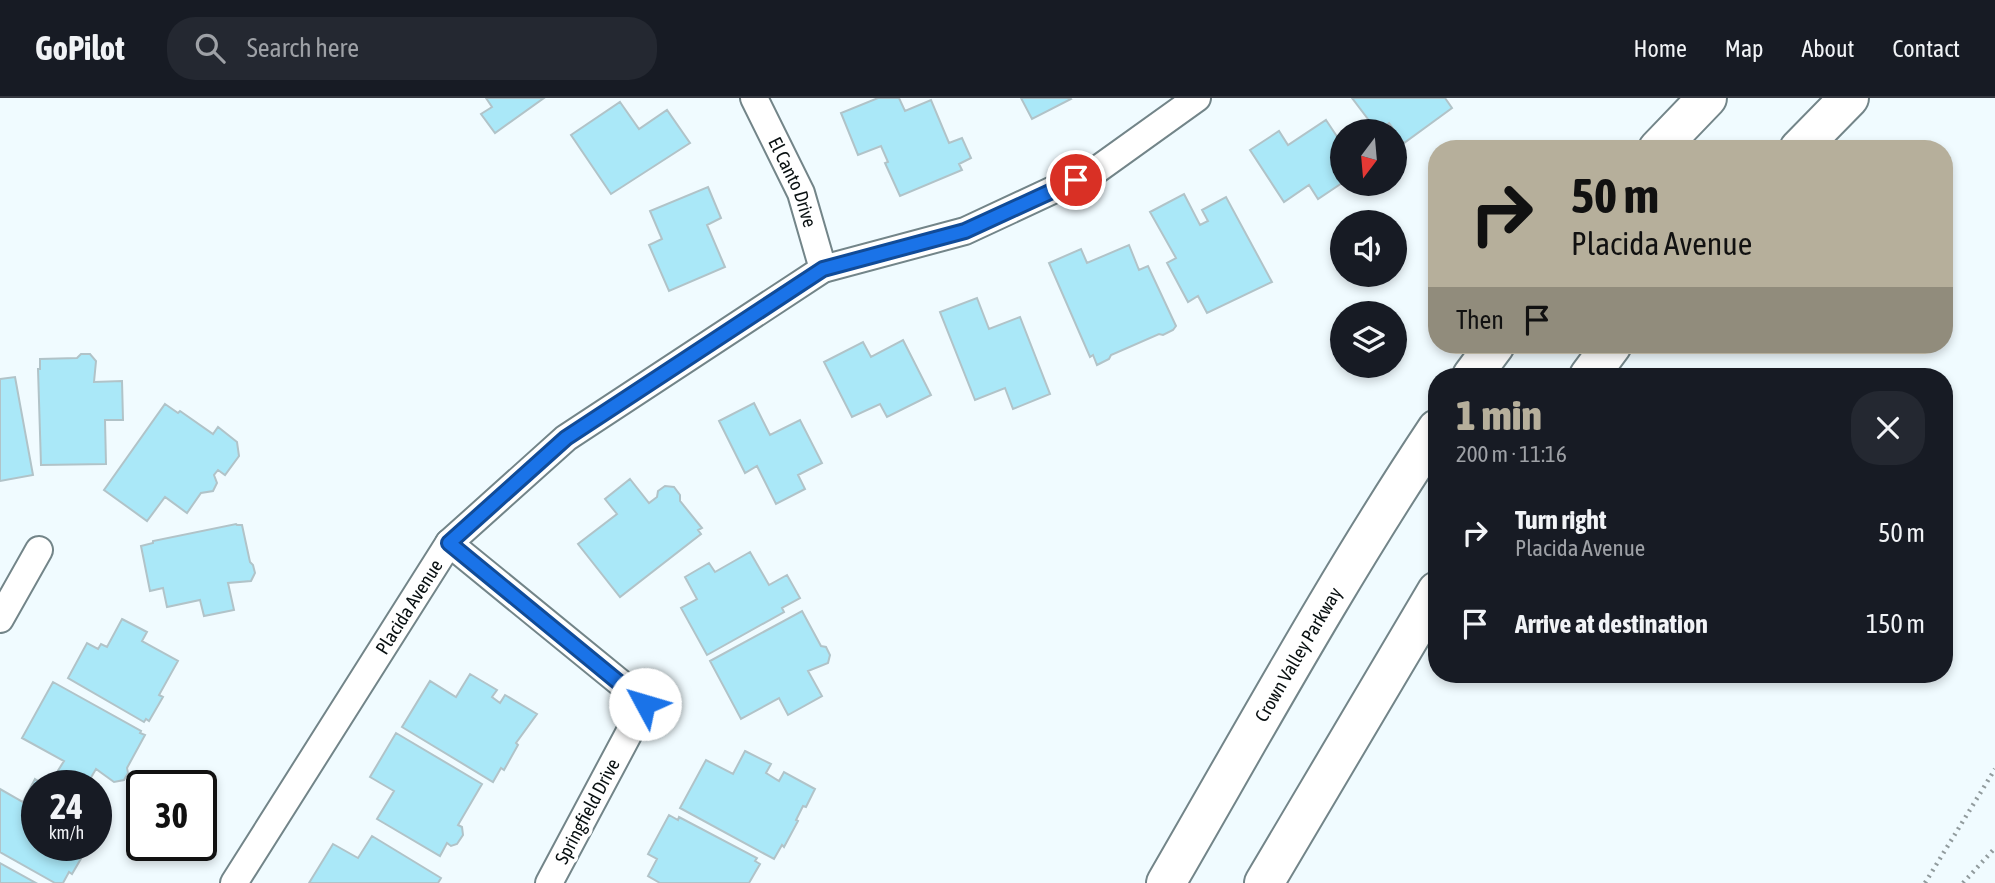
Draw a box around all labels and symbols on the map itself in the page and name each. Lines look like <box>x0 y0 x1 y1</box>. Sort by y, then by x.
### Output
north arrow <box>1330 119 1407 196</box>
street label: El Canto Drive <box>764 133 821 230</box>
pin <box>1046 150 1106 210</box>
street label: Placida Avenue <box>371 555 447 658</box>
street label: Crown Valley Parkway <box>1250 583 1346 725</box>
position arrow <box>608 667 682 741</box>
street label: Springfield Drive <box>550 755 624 867</box>
speed limit sign: 30 <box>126 770 217 861</box>

